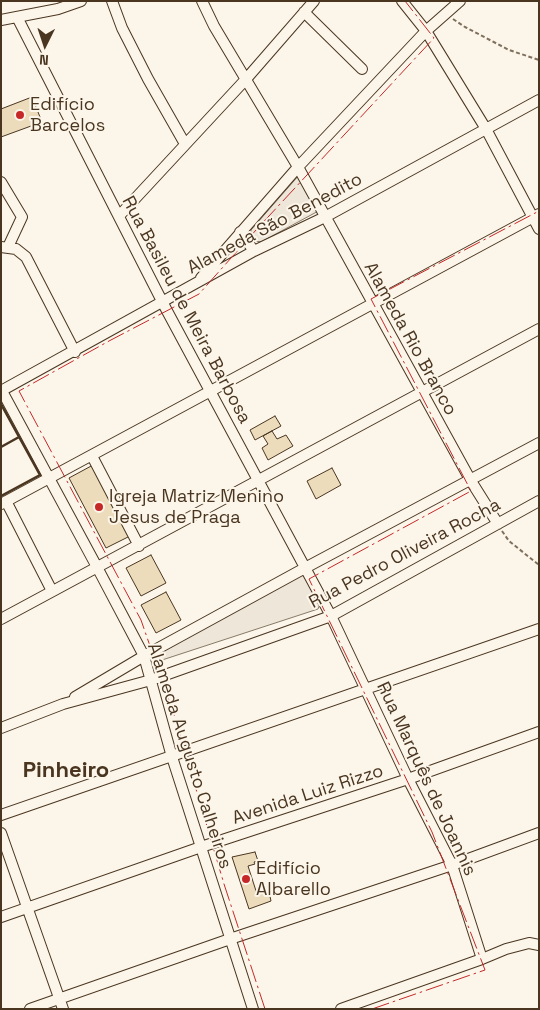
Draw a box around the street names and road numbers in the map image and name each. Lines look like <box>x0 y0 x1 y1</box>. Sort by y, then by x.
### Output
street label: Alameda São Benedito <box>184 169 366 279</box>
street label: Rua Basileu de Meira Barbosa <box>117 193 255 427</box>
street label: Alameda Rio Branco <box>359 259 461 419</box>
street label: Rua Pedro Oliveira Rocha <box>306 494 504 614</box>
street label: Alameda Augusto Calheiros <box>142 640 236 872</box>
street label: Rua Marquês de Joannis <box>371 679 481 879</box>
street label: Avenida Luiz Rizzo <box>230 760 386 830</box>

